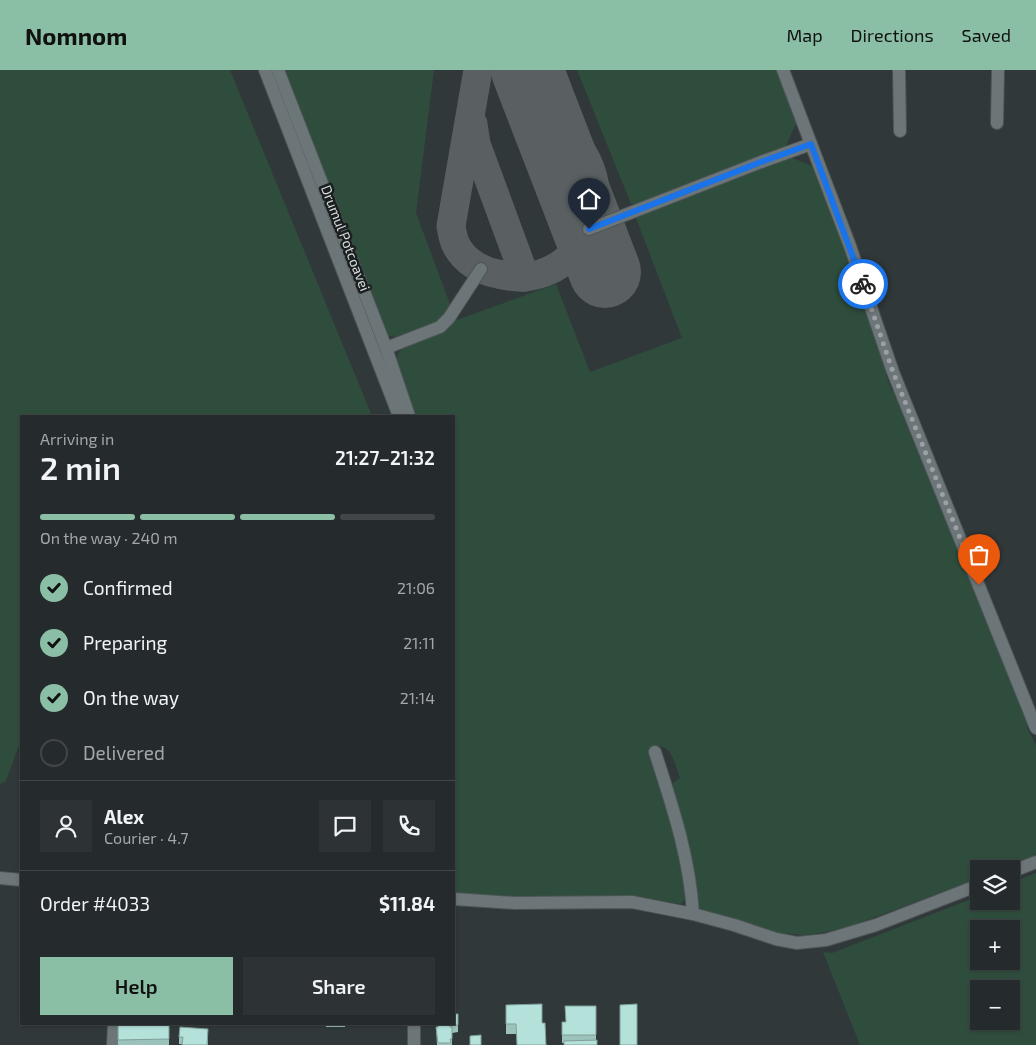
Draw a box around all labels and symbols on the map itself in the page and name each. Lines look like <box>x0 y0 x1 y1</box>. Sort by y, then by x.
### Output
pin <box>568 178 610 229</box>
street label: Drumul Potcoavei <box>318 183 374 293</box>
courier <box>838 259 888 309</box>
pin <box>958 534 1000 585</box>

